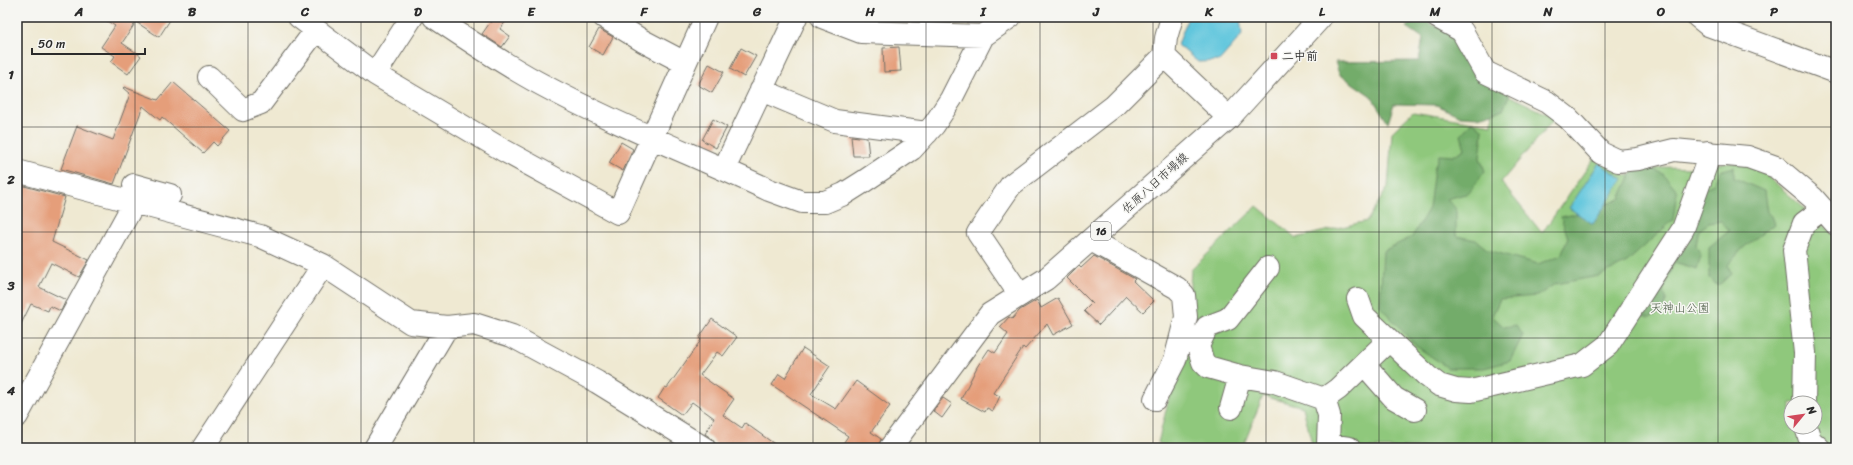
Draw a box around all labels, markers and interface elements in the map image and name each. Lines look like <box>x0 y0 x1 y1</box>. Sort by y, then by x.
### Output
text: A <box>74 0 83 23</box>
text: B <box>188 0 197 23</box>
text: C <box>300 0 310 23</box>
text: D <box>414 0 422 23</box>
text: E <box>527 0 536 23</box>
text: F <box>639 0 648 23</box>
text: G <box>752 0 762 23</box>
text: H <box>864 0 875 23</box>
text: I <box>979 0 987 23</box>
text: J <box>1092 0 1100 23</box>
text: K <box>1204 0 1214 23</box>
text: L <box>1319 0 1326 23</box>
text: M <box>1429 0 1441 23</box>
text: N <box>1542 0 1553 23</box>
text: O <box>1656 0 1666 23</box>
text: P <box>1770 0 1778 23</box>
scale bar <box>32 30 145 56</box>
text: 50 m <box>38 33 65 55</box>
place label: 二中前 <box>1282 45 1318 67</box>
marker: 二中前 <box>1269 51 1279 61</box>
text: 1 <box>8 63 14 86</box>
street label: 佐原八日市場線 <box>1116 147 1194 219</box>
text: 2 <box>6 168 15 191</box>
road number: 16 <box>1091 222 1111 240</box>
text: 3 <box>6 274 15 297</box>
park label: 天神山公園 <box>1650 297 1710 319</box>
text: 4 <box>6 379 16 402</box>
north arrow <box>1783 395 1823 435</box>
text: N <box>1801 402 1822 419</box>

